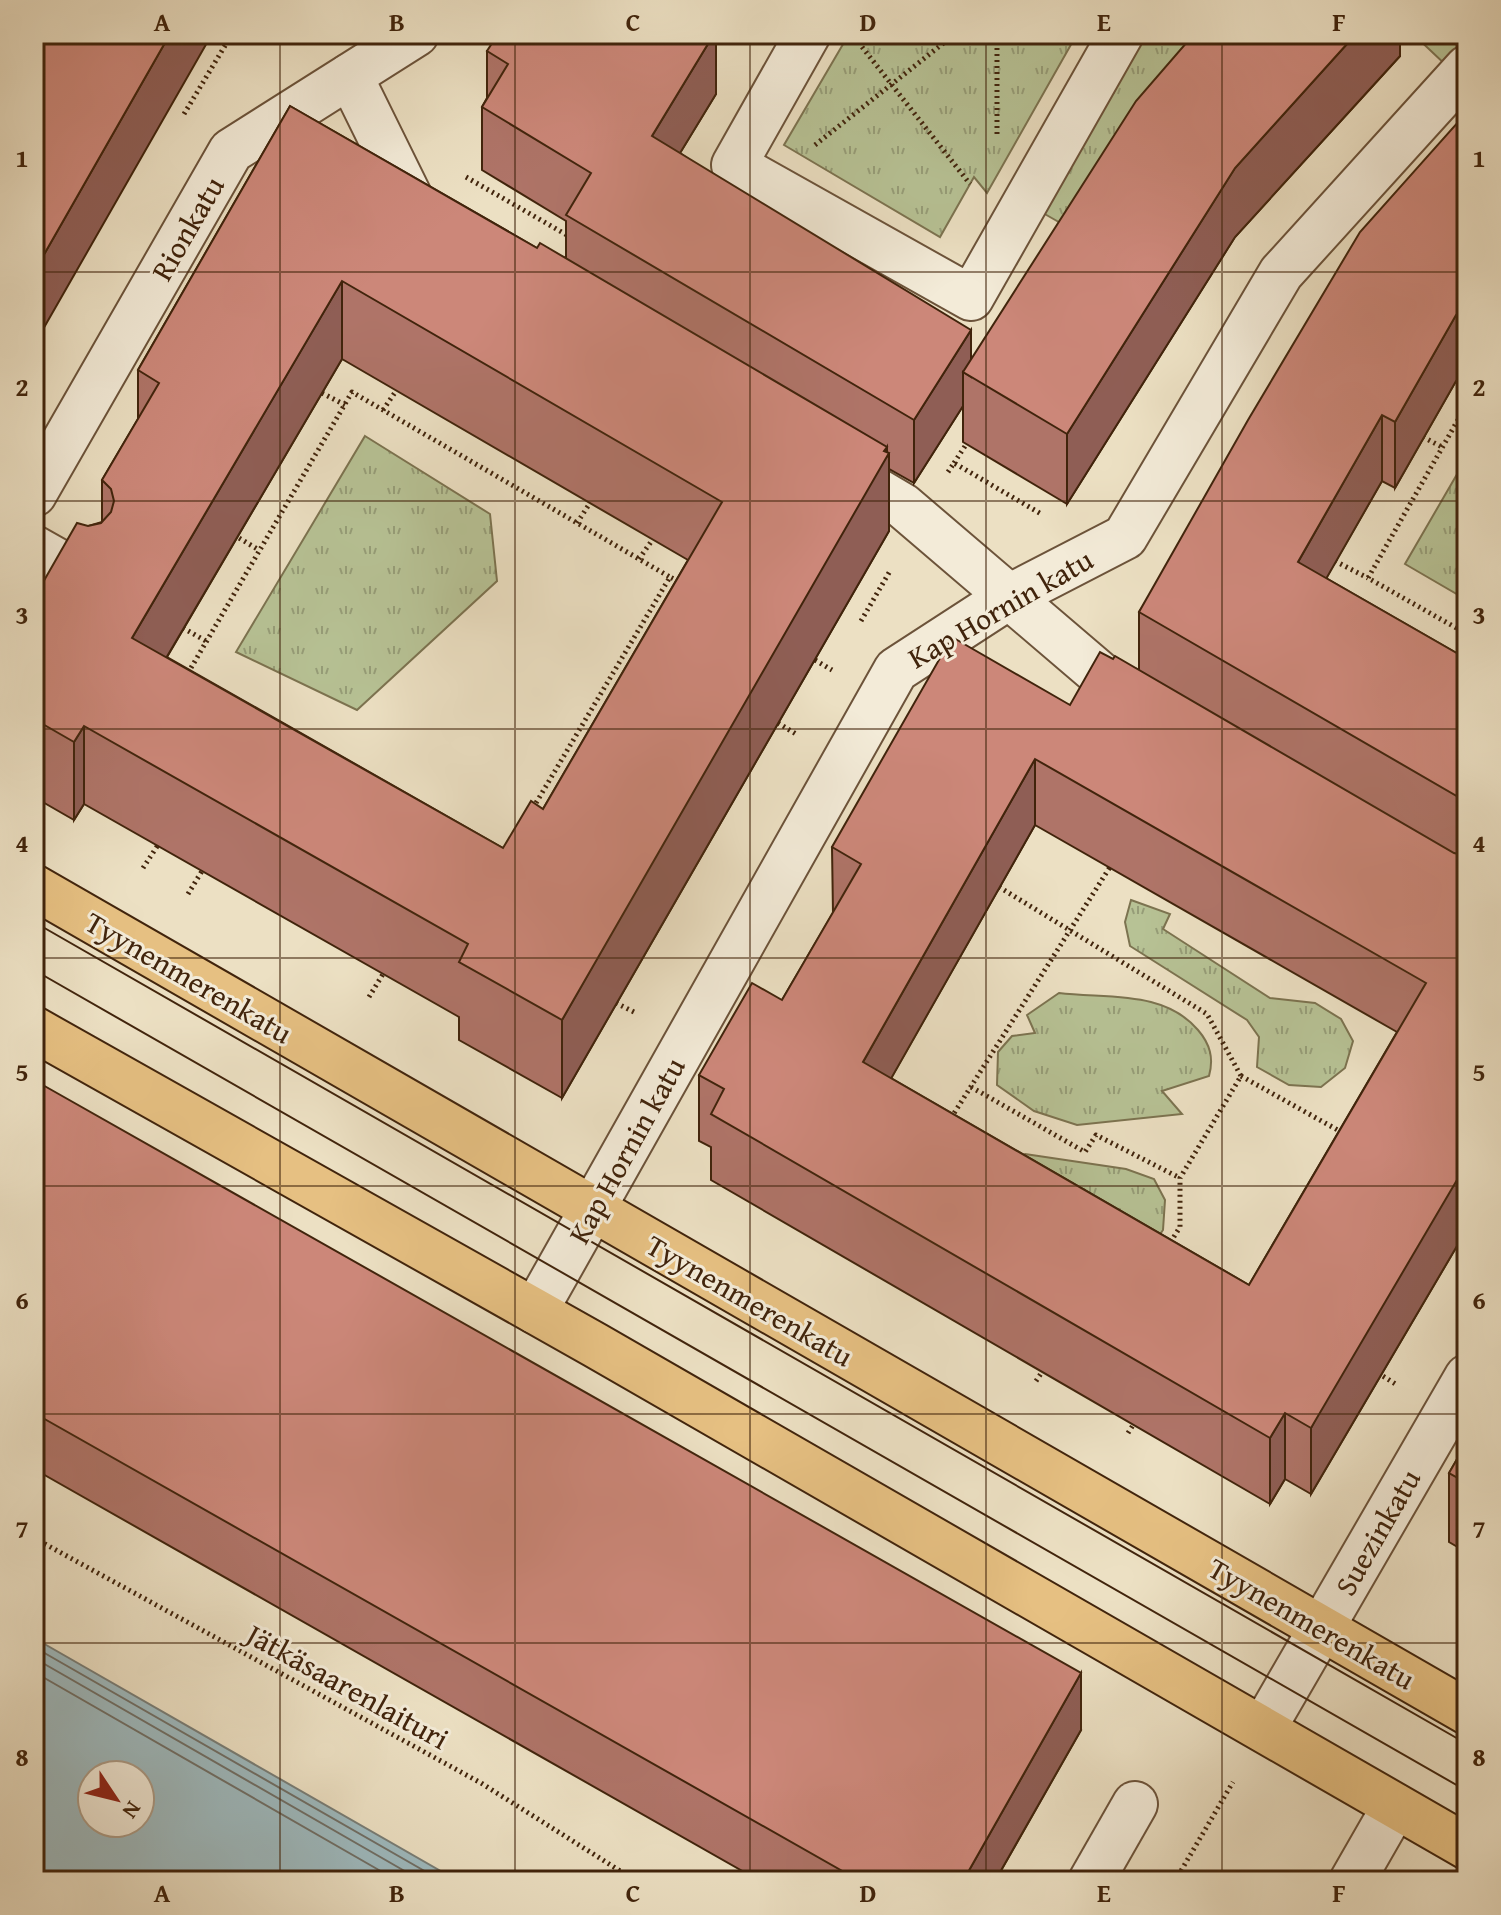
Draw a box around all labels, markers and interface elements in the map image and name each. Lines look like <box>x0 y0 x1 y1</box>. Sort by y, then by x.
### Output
text: A <box>154 2 171 41</box>
text: B <box>389 2 405 41</box>
text: C <box>626 2 640 41</box>
text: D <box>860 2 876 41</box>
text: E <box>1097 2 1111 41</box>
text: F <box>1332 2 1346 41</box>
text: 1 <box>15 138 29 177</box>
text: 1 <box>1472 138 1486 177</box>
street label: Rionkatu <box>139 167 235 288</box>
text: 2 <box>15 367 29 406</box>
text: 2 <box>1472 367 1486 406</box>
street label: Kap Hornin katu <box>899 537 1101 679</box>
text: 3 <box>15 595 29 634</box>
text: 3 <box>1472 595 1486 634</box>
text: 4 <box>15 823 29 862</box>
text: 4 <box>1472 823 1486 862</box>
street label: Tyynenmerenkatu <box>77 900 301 1054</box>
street label: Kap Hornin katu <box>557 1048 696 1251</box>
text: 5 <box>15 1052 29 1091</box>
text: 5 <box>1472 1052 1486 1091</box>
street label: Tyynenmerenkatu <box>638 1223 862 1377</box>
text: 6 <box>15 1280 29 1319</box>
text: 6 <box>1472 1280 1486 1319</box>
street label: Suezinkatu <box>1323 1460 1431 1603</box>
text: 7 <box>15 1509 29 1548</box>
text: 7 <box>1472 1509 1486 1548</box>
street label: Tyynenmerenkatu <box>1200 1546 1424 1700</box>
street label: Jätkäsaarenlaituri <box>235 1610 457 1760</box>
text: 8 <box>15 1737 29 1776</box>
text: 8 <box>1472 1737 1486 1776</box>
north arrow <box>76 1759 156 1839</box>
text: N <box>115 1795 150 1826</box>
text: A <box>154 1873 171 1912</box>
text: B <box>389 1873 405 1912</box>
text: C <box>626 1873 640 1912</box>
text: D <box>860 1873 876 1912</box>
text: E <box>1097 1873 1111 1912</box>
text: F <box>1332 1873 1346 1912</box>

